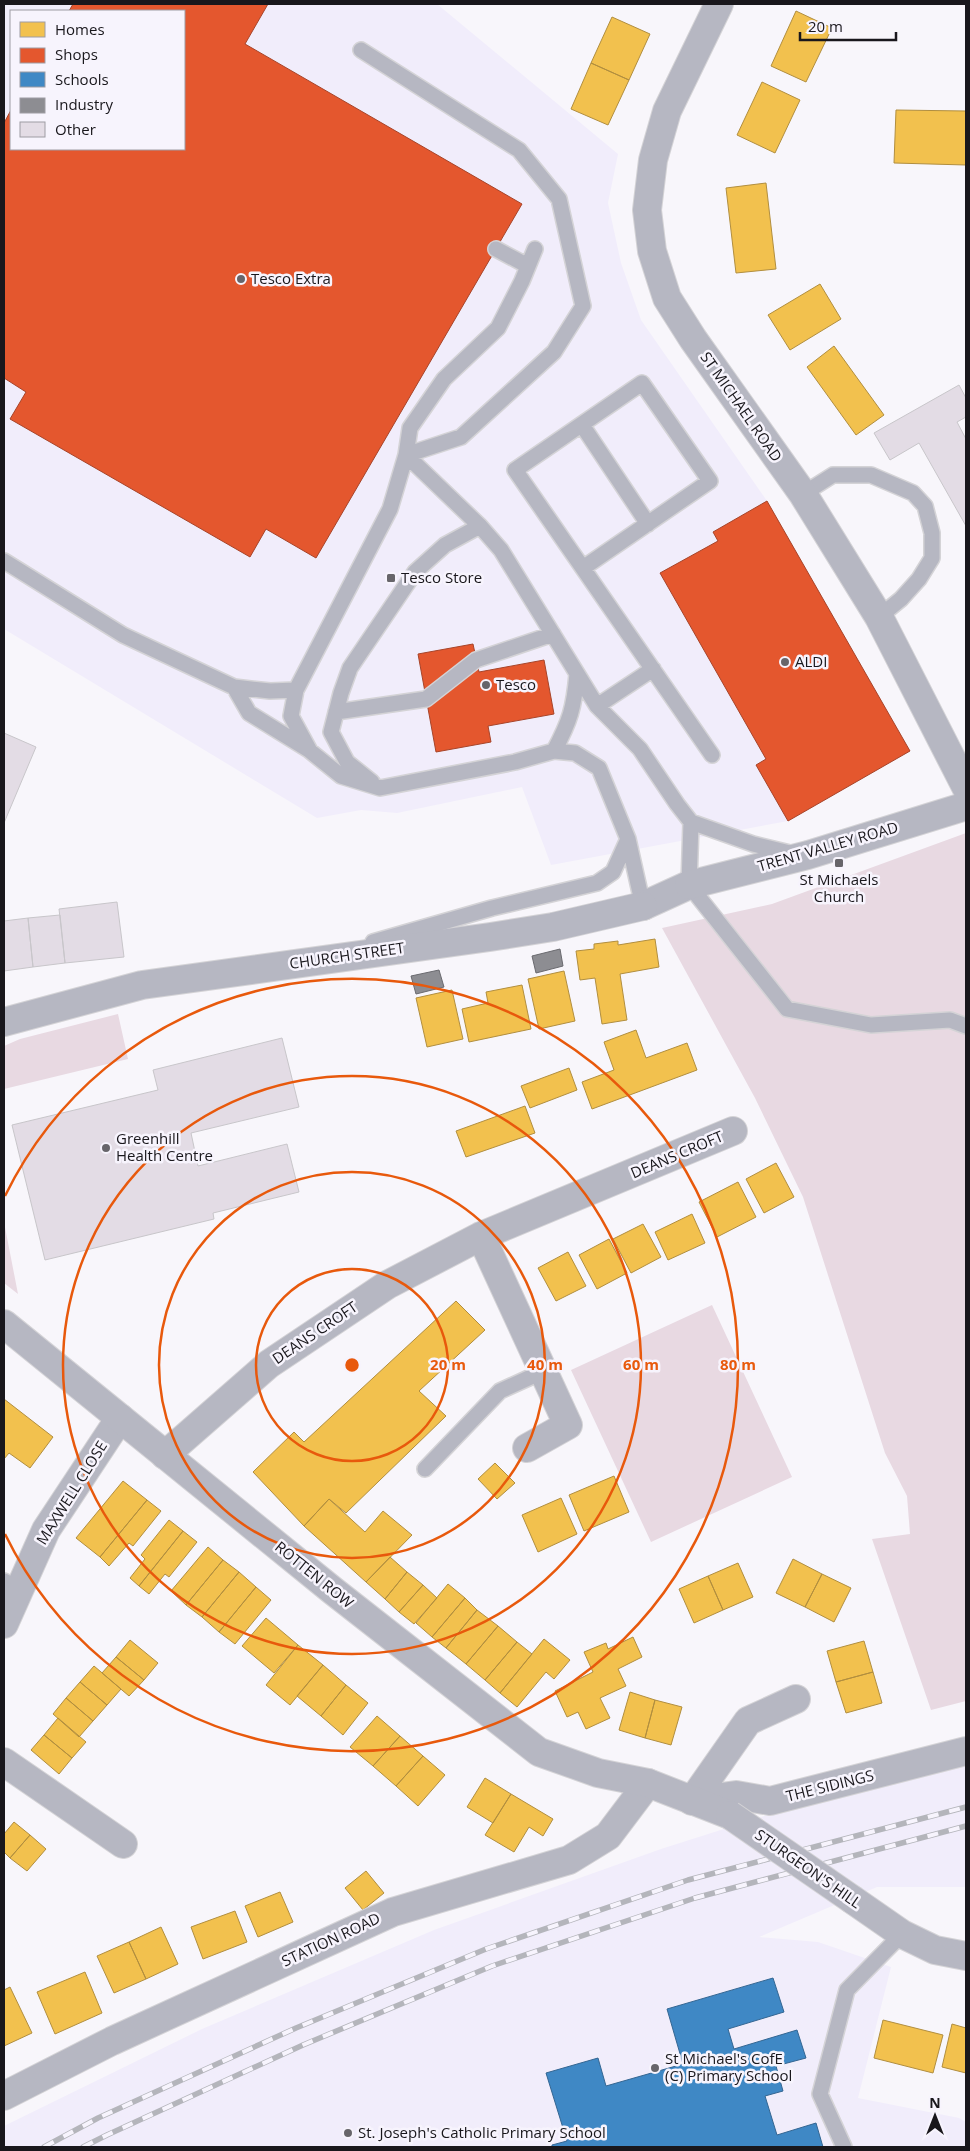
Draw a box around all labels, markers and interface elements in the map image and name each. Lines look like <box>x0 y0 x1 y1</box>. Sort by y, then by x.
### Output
legend <box>10 10 185 150</box>
scale bar <box>800 10 896 42</box>
text: 20 m <box>808 16 843 36</box>
text: Homes <box>55 19 105 39</box>
text: Shops <box>55 44 98 64</box>
text: Schools <box>55 69 109 89</box>
text: Industry <box>55 94 113 114</box>
text: Other <box>55 119 96 139</box>
place label: Tesco Extra <box>251 268 331 288</box>
marker: Tesco Extra <box>235 273 247 285</box>
street label: ST MICHAEL ROAD <box>697 348 787 465</box>
place label: Tesco Store <box>401 567 482 587</box>
marker: Tesco Store <box>385 572 397 584</box>
place label: ALDI <box>795 651 827 671</box>
marker: ALDI <box>779 656 791 668</box>
place label: Tesco <box>496 674 536 694</box>
marker: Tesco <box>480 679 492 691</box>
street label: TRENT VALLEY ROAD <box>755 816 900 876</box>
marker: St Michaels Church <box>833 857 845 869</box>
place label: St Michaels Church <box>800 869 878 906</box>
street label: CHURCH STREET <box>288 937 406 973</box>
street label: DEANS CROFT <box>627 1125 727 1183</box>
place label: Greenhill Health Centre <box>116 1128 213 1165</box>
marker: Greenhill Health Centre <box>100 1142 112 1154</box>
street label: DEANS CROFT <box>268 1296 361 1368</box>
text: 20 m <box>430 1354 466 1374</box>
text: 40 m <box>527 1354 563 1374</box>
text: 60 m <box>623 1354 659 1374</box>
text: 80 m <box>720 1354 756 1374</box>
centre of rings <box>343 1356 361 1374</box>
street label: MAXWELL CLOSE <box>31 1437 111 1548</box>
street label: ROTTEN ROW <box>271 1536 358 1612</box>
street label: THE SIDINGS <box>784 1765 876 1806</box>
street label: STURGEON'S HILL <box>752 1824 866 1912</box>
street label: STATION ROAD <box>278 1908 383 1971</box>
place label: St Michael's CofE (C) Primary School <box>665 2048 792 2085</box>
marker: St Michael's CofE (C) Primary School <box>649 2062 661 2074</box>
north arrow <box>910 2091 960 2141</box>
text: N <box>929 2093 941 2112</box>
place label: St. Joseph's Catholic Primary School <box>358 2122 606 2142</box>
marker: St. Joseph's Catholic Primary School <box>342 2127 354 2139</box>

